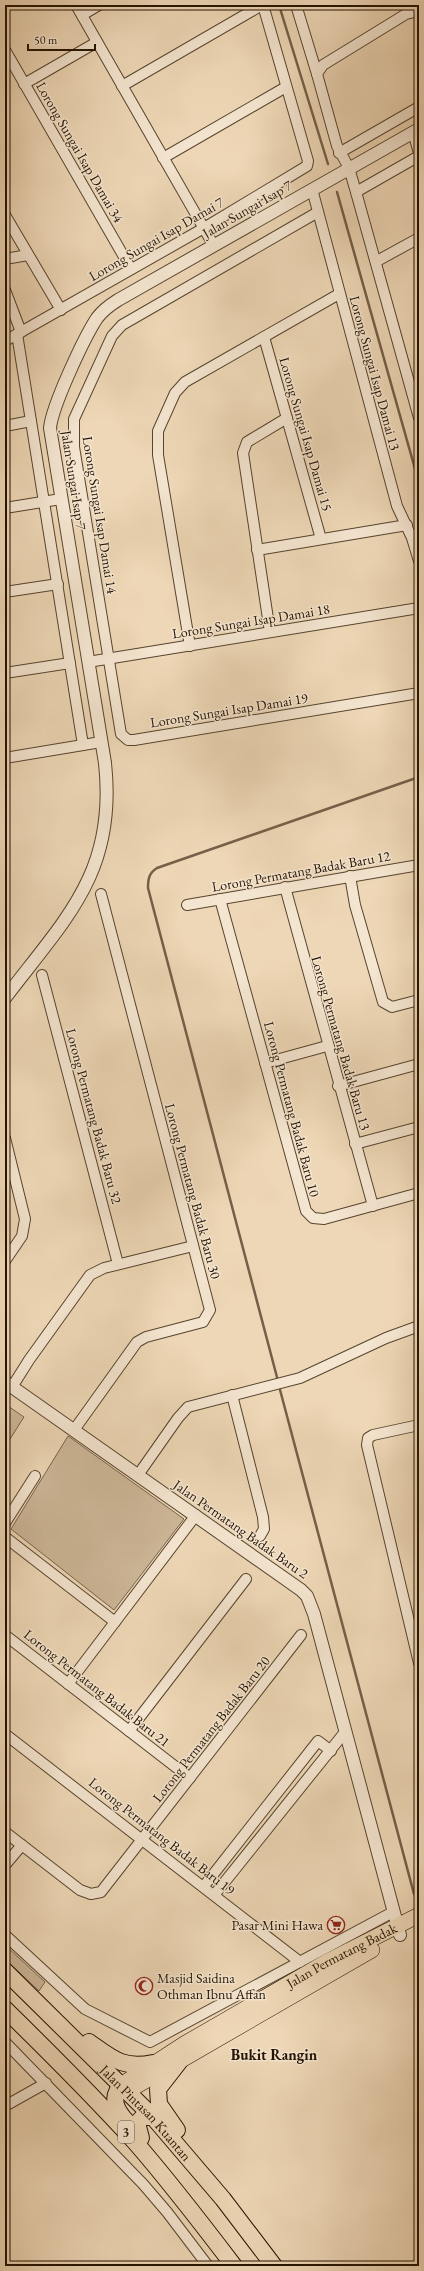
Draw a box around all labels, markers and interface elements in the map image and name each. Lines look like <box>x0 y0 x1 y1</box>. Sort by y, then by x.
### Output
scale bar <box>28 26 95 52</box>
text: 50 m <box>34 32 58 48</box>
street label: Lorong Sungai Isap Damai 34 <box>32 78 128 226</box>
street label: Jalan Sungai Isap 7 <box>198 176 295 242</box>
street label: Lorong Sungai Isap Damai 7 <box>85 193 227 285</box>
street label: Lorong Sungai Isap Damai 13 <box>346 294 404 453</box>
street label: Lorong Sungai Isap Damai 15 <box>275 355 337 513</box>
street label: Jalan Sungai Isap 7 <box>57 428 91 531</box>
street label: Lorong Sungai Isap Damai 14 <box>79 435 121 595</box>
street label: Lorong Sungai Isap Damai 18 <box>171 600 331 642</box>
street label: Lorong Sungai Isap Damai 19 <box>149 689 309 731</box>
street label: Lorong Permatang Badak Baru 12 <box>210 846 392 896</box>
street label: Lorong Permatang Badak Baru 13 <box>307 954 375 1133</box>
street label: Lorong Permatang Badak Baru 10 <box>260 1019 324 1199</box>
street label: Lorong Permatang Badak Baru 32 <box>62 1026 126 1206</box>
street label: Lorong Permatang Badak Baru 30 <box>161 1101 225 1281</box>
street label: Jalan Permatang Badak Baru 2 <box>169 1475 312 1583</box>
street label: Lorong Permatang Badak Baru 21 <box>20 1625 174 1751</box>
street label: Lorong Permatang Badak Baru 20 <box>148 1652 274 1806</box>
street label: Lorong Permatang Badak Baru 19 <box>85 1773 239 1899</box>
supermarket icon: Pasar Mini Hawa <box>326 1915 346 1935</box>
place label: Pasar Mini Hawa <box>232 1916 323 1934</box>
street label: Jalan Permatang Badak <box>282 1919 400 1993</box>
place label: Masjid Saidina Othman Ibnu Affan <box>157 1969 266 2003</box>
mosque icon: Masjid Saidina Othman Ibnu Affan <box>134 1976 154 1996</box>
district label: Bukit Rangin <box>231 2045 318 2064</box>
street label: Jalan Pintasan Kuantan <box>96 2060 196 2165</box>
road number: 3 <box>118 2121 134 2143</box>

